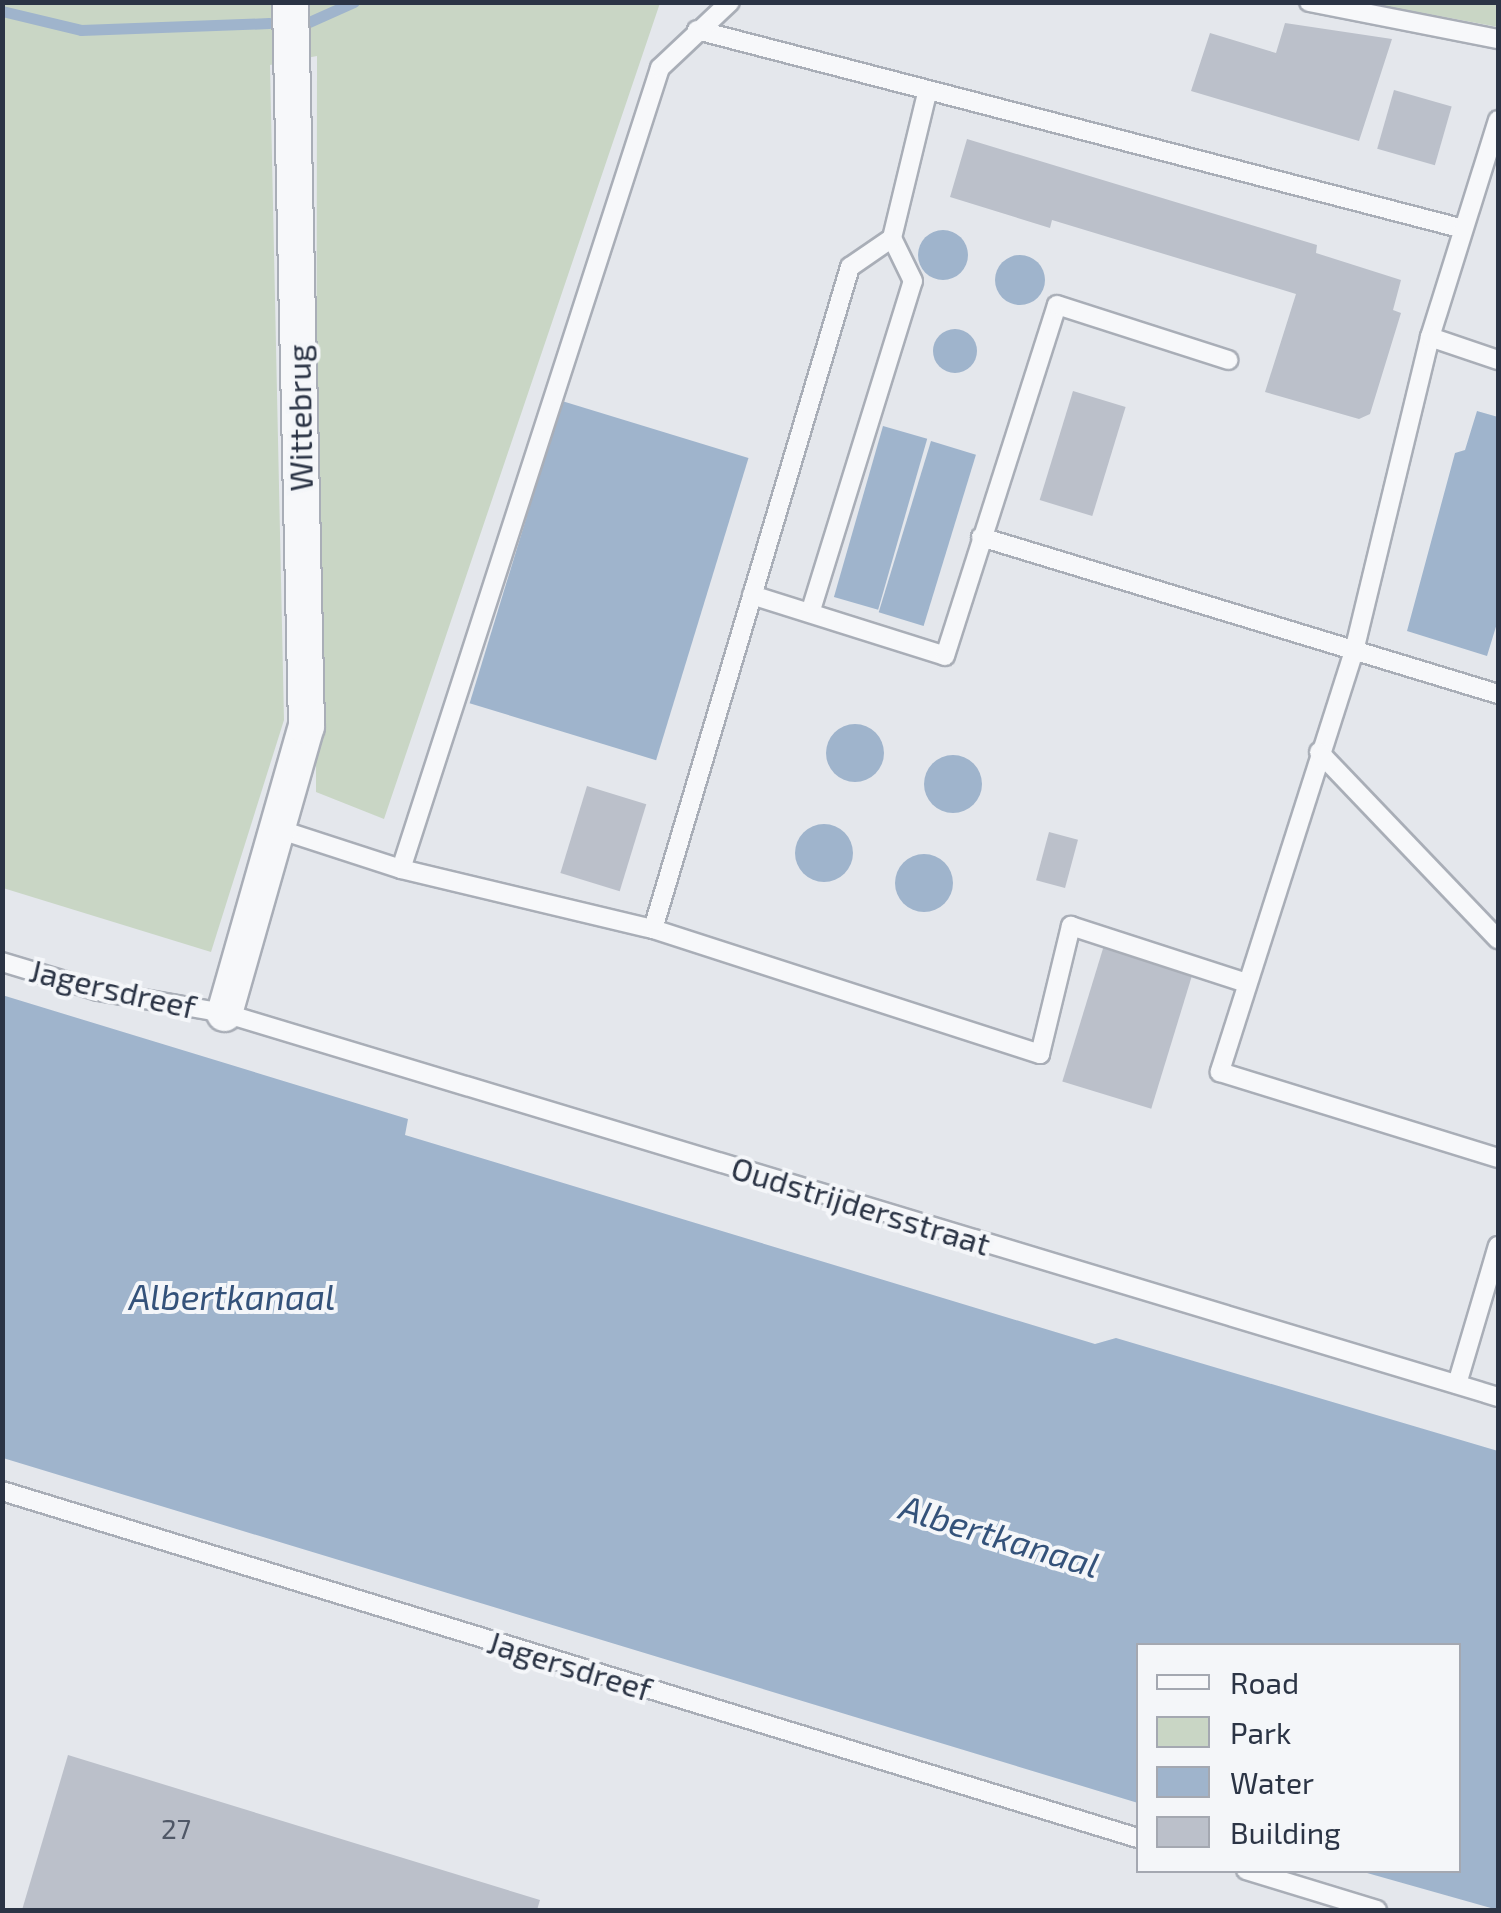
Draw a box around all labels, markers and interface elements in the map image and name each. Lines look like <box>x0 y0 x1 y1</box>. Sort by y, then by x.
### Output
street label: Wittebrug <box>279 344 319 492</box>
street label: Jagersdreef <box>26 950 200 1026</box>
street label: Oudstrijdersstraat <box>727 1147 995 1263</box>
water label: Albertkanaal <box>129 1275 335 1317</box>
water label: Albertkanaal <box>895 1485 1105 1585</box>
street label: Jagersdreef <box>483 1622 657 1708</box>
legend <box>1136 1643 1461 1873</box>
text: Road <box>1230 1664 1299 1700</box>
text: Park <box>1230 1714 1291 1750</box>
text: Water <box>1230 1764 1314 1800</box>
house number: 27 <box>161 1811 191 1845</box>
text: Building <box>1230 1814 1341 1850</box>

